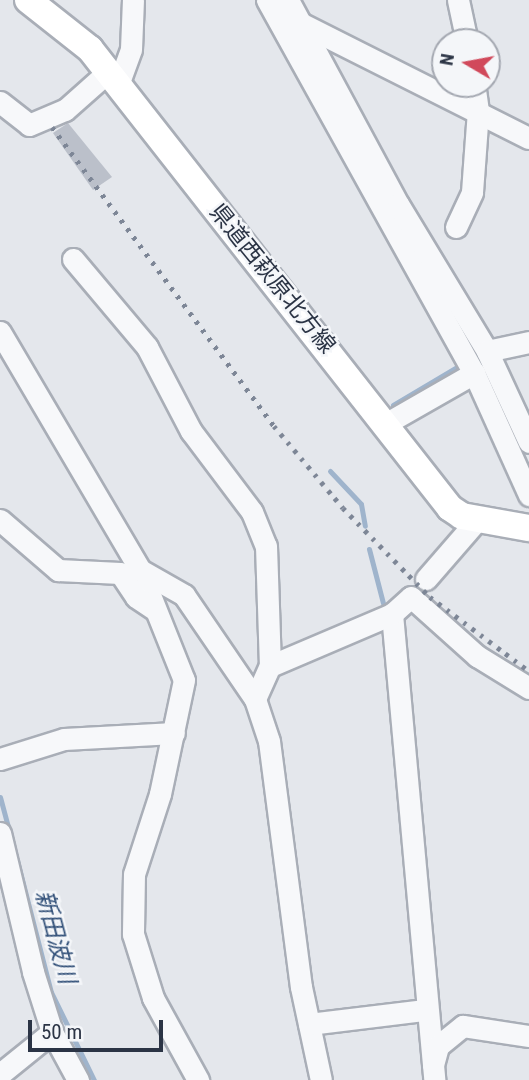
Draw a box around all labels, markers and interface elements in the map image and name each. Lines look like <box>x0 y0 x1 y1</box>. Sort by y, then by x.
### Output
north arrow <box>431 28 501 98</box>
text: N <box>434 52 459 67</box>
street label: 県道西萩原北方線 <box>203 199 341 359</box>
water label: 新田波川 <box>29 887 81 987</box>
scale bar <box>32 1006 166 1050</box>
text: 50 m <box>41 1020 82 1044</box>

